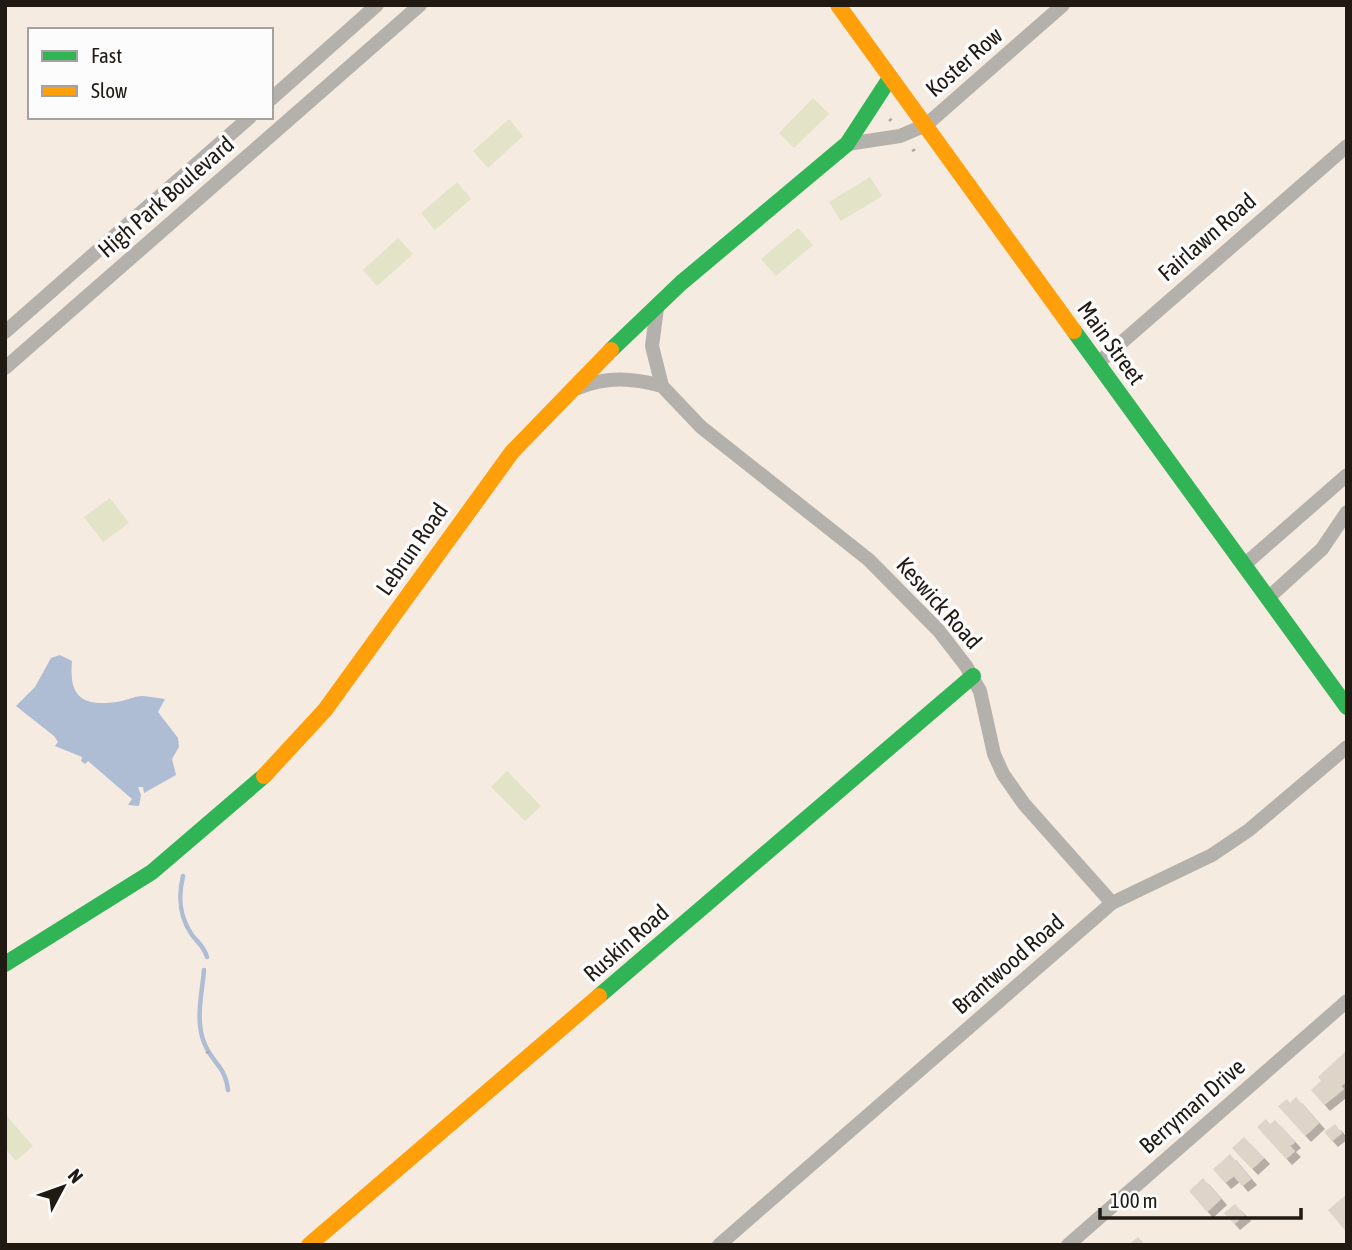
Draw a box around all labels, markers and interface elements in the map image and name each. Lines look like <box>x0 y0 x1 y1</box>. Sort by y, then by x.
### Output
street label: Koster Row <box>921 22 1008 102</box>
legend <box>28 28 273 119</box>
text: Fast <box>91 43 122 67</box>
text: Slow <box>91 78 128 102</box>
street label: High Park Boulevard <box>93 131 239 263</box>
street label: Fairlawn Road <box>1153 188 1261 286</box>
street label: Main Street <box>1072 296 1150 390</box>
street label: Lebrun Road <box>371 498 453 600</box>
street label: Keswick Road <box>891 552 987 654</box>
street label: Ruskin Road <box>578 899 674 987</box>
street label: Brantwood Road <box>947 909 1069 1019</box>
street label: Berryman Drive <box>1134 1053 1250 1159</box>
north arrow <box>28 1152 98 1222</box>
text: N <box>64 1164 88 1187</box>
scale bar <box>1100 1176 1301 1220</box>
text: 100 m <box>1110 1188 1158 1212</box>

